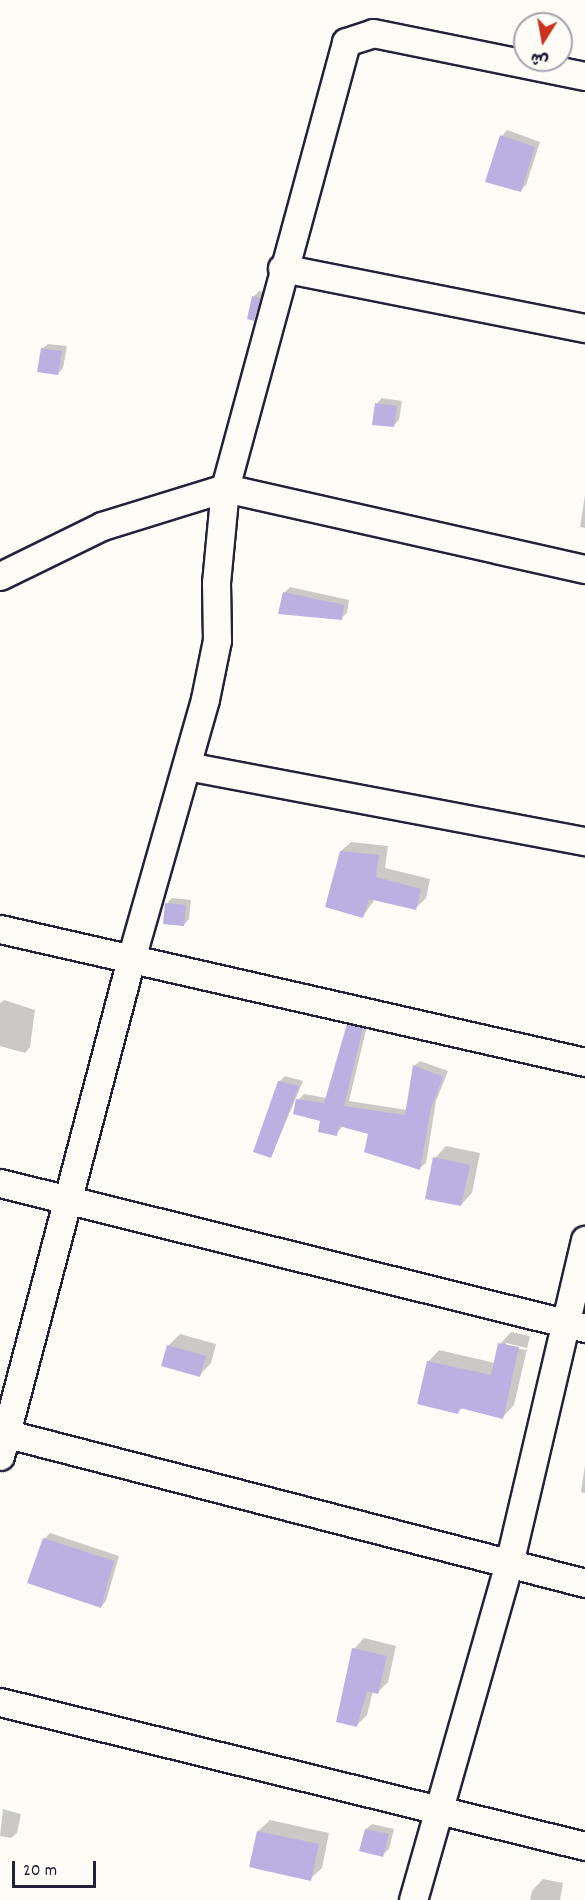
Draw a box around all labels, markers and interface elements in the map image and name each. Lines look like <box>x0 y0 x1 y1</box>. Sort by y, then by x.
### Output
north arrow <box>513 12 573 72</box>
text: ش <box>529 45 551 71</box>
scale bar <box>15 1849 99 1887</box>
text: 20 m <box>23 1859 57 1884</box>

